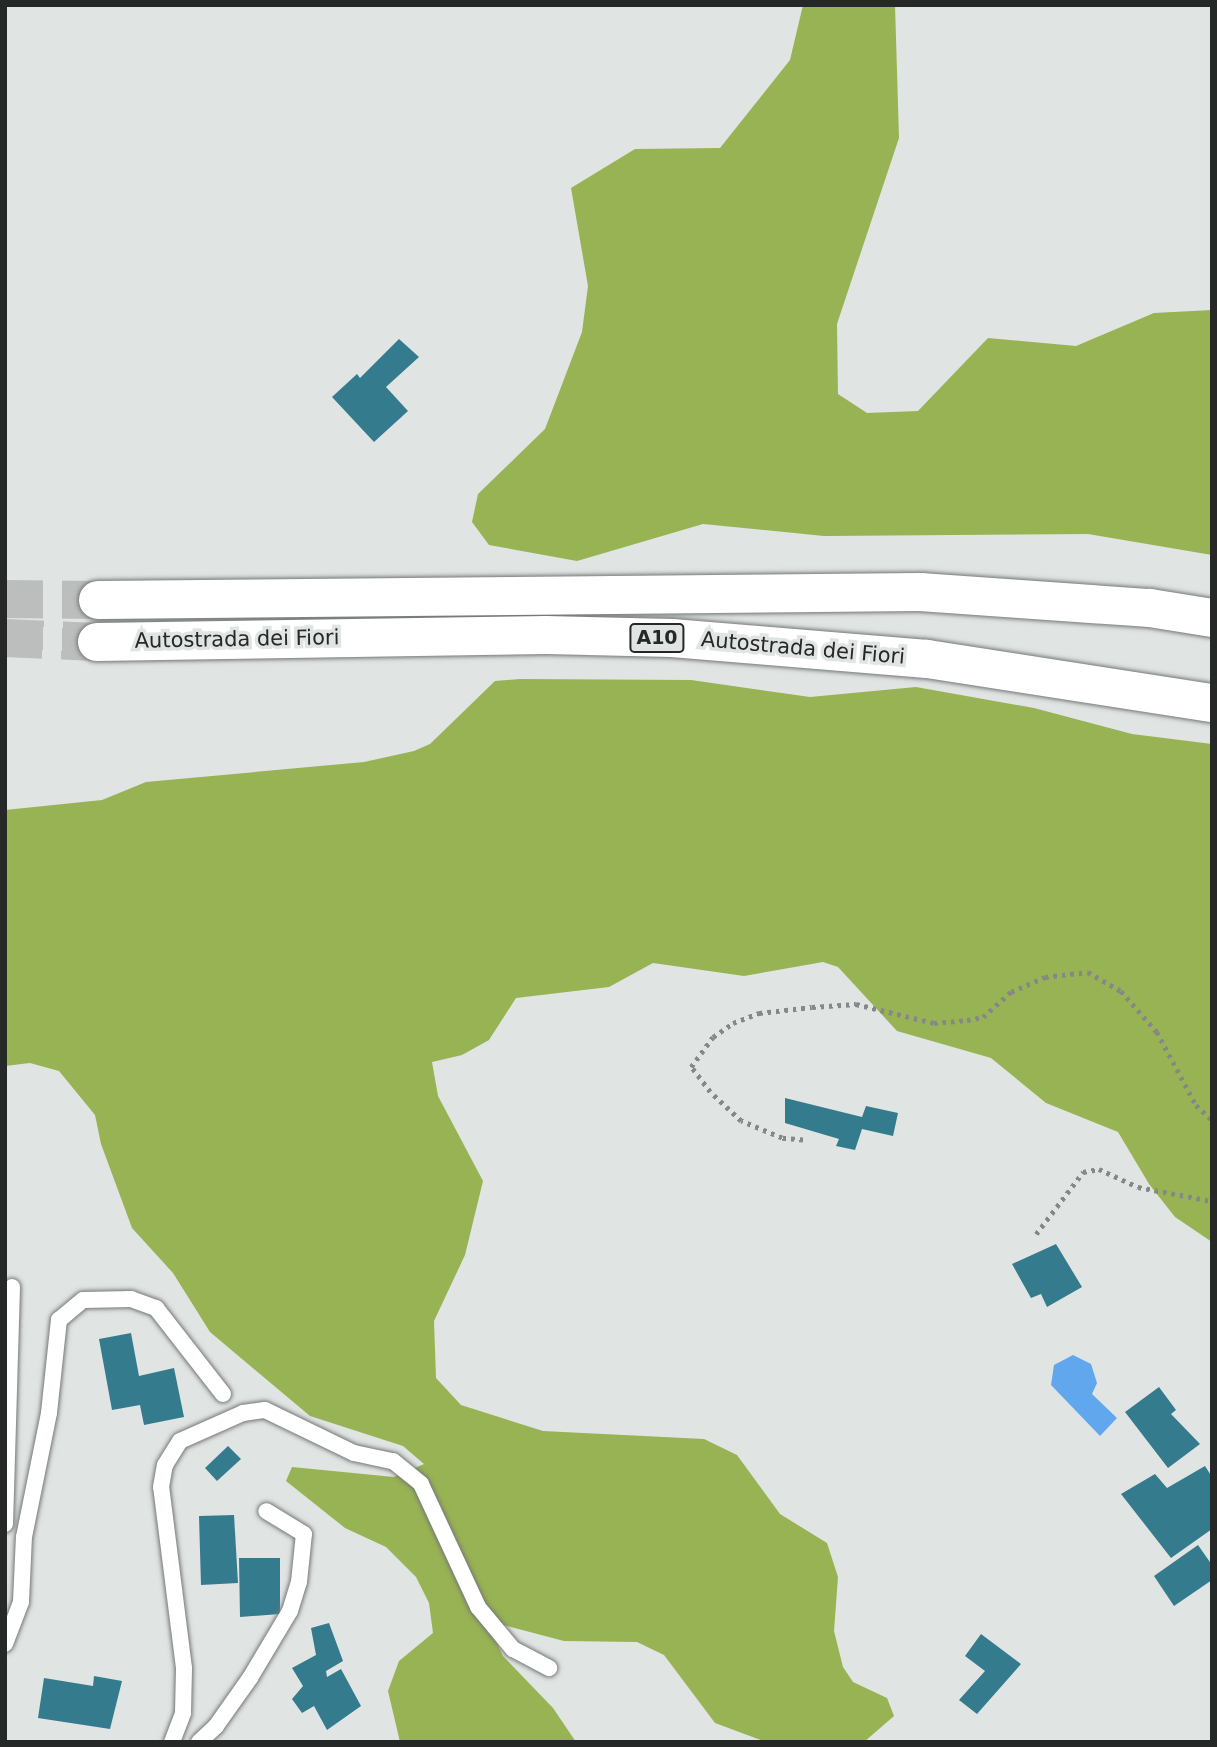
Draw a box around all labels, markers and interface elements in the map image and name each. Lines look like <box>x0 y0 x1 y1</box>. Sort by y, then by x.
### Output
road number: A10 <box>629 622 685 653</box>
street label: Autostrada dei Fiori <box>134 625 340 653</box>
street label: Autostrada dei Fiori <box>700 627 906 669</box>

